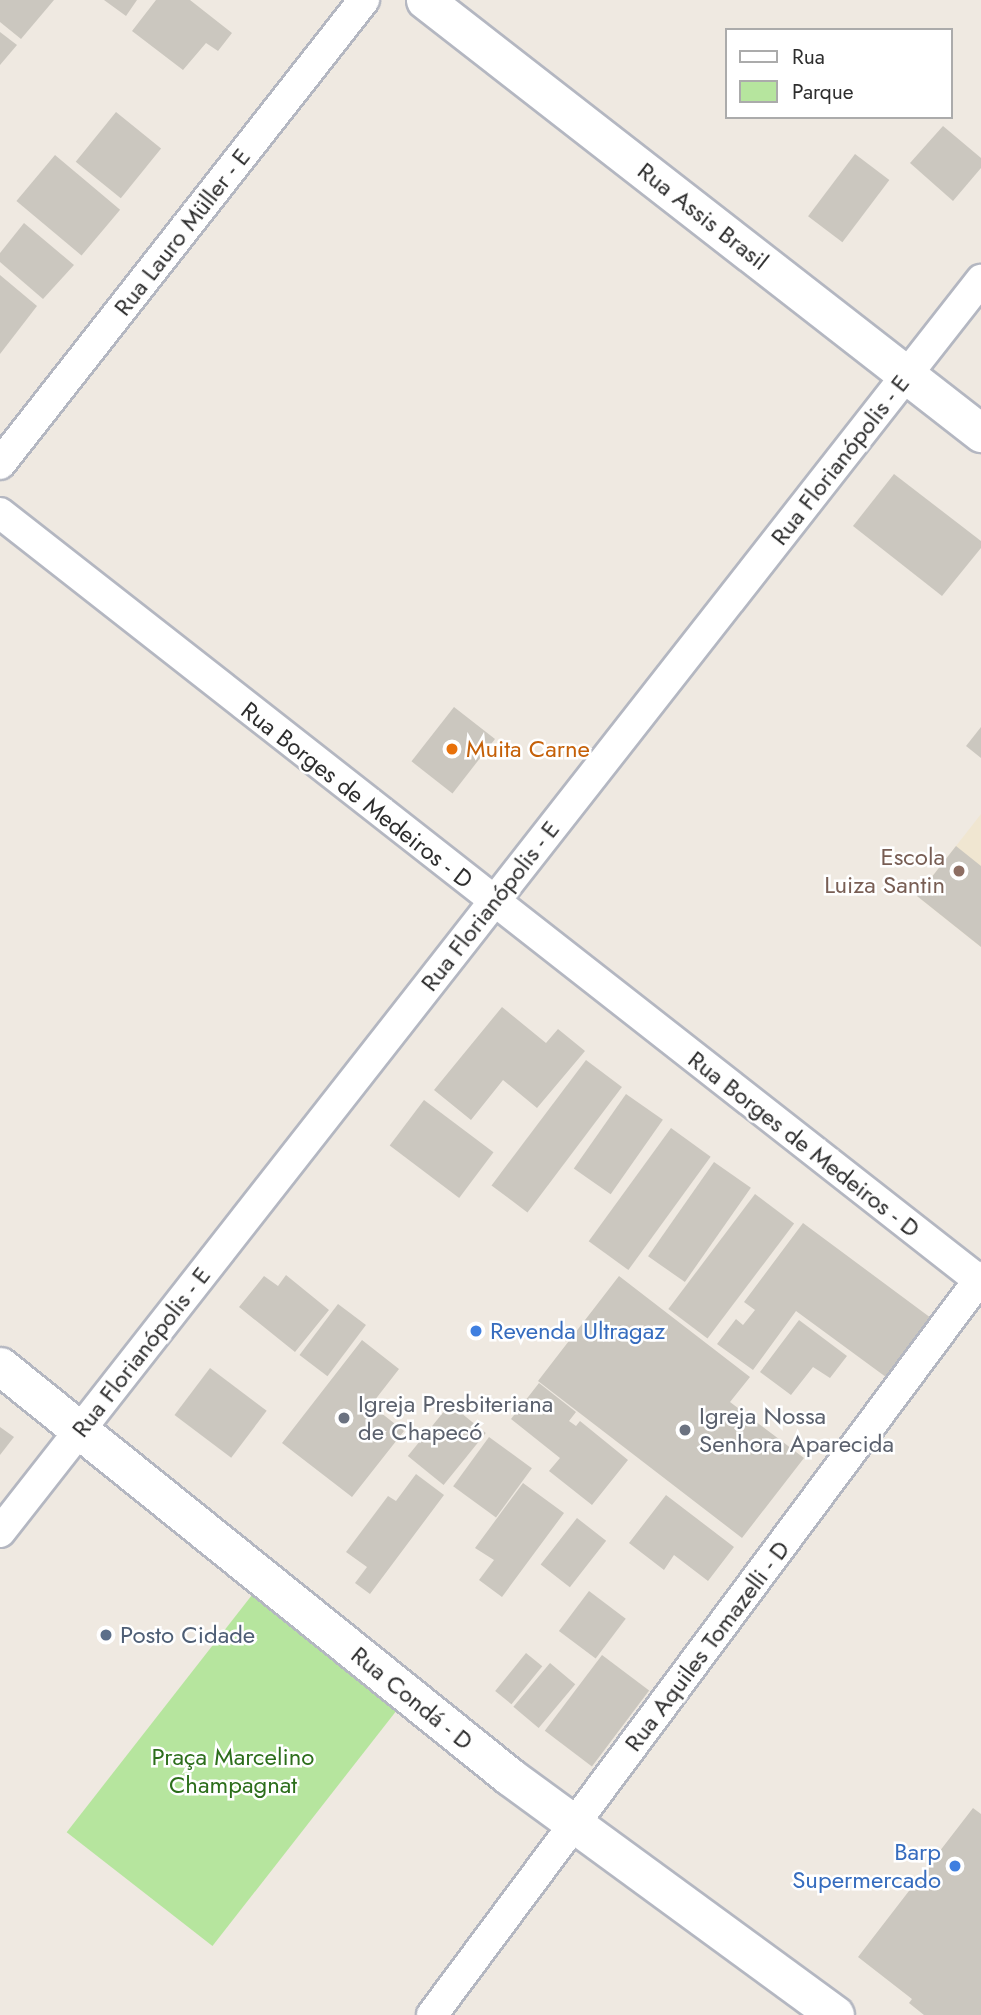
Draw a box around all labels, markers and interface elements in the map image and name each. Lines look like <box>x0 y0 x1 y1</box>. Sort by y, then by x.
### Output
legend <box>726 28 953 119</box>
text: Rua <box>792 42 825 72</box>
text: Parque <box>792 77 854 107</box>
street label: Rua Lauro Müller - E <box>108 143 256 321</box>
street label: Rua Assis Brasil <box>632 156 774 276</box>
street label: Rua Florianópolis - E <box>765 369 915 551</box>
street label: Rua Borges de Medeiros - D <box>236 696 478 894</box>
place label: Muita Carne <box>466 735 590 763</box>
marker: Muita Carne <box>444 741 460 757</box>
street label: Rua Florianópolis - E <box>415 815 565 997</box>
place label: Escola Luiza Santin <box>824 843 945 899</box>
marker: Escola Luiza Santin <box>951 863 967 879</box>
street label: Rua Borges de Medeiros - D <box>683 1045 925 1243</box>
street label: Rua Florianópolis - E <box>66 1261 216 1443</box>
place label: Revenda Ultragaz <box>490 1317 665 1345</box>
marker: Revenda Ultragaz <box>468 1323 484 1339</box>
place label: Igreja Presbiteriana de Chapecó <box>358 1390 553 1446</box>
place label: Igreja Nossa Senhora Aparecida <box>699 1402 894 1458</box>
marker: Igreja Presbiteriana de Chapecó <box>336 1410 352 1426</box>
marker: Igreja Nossa Senhora Aparecida <box>677 1422 693 1438</box>
street label: Rua Aquiles Tomazelli - D <box>618 1535 796 1757</box>
place label: Posto Cidade <box>120 1621 255 1649</box>
marker: Posto Cidade <box>98 1627 114 1643</box>
street label: Rua Condá - D <box>345 1640 479 1756</box>
park label: Praça Marcelino Champagnat <box>152 1743 314 1799</box>
place label: Barp Supermercado <box>792 1838 941 1894</box>
marker: Barp Supermercado <box>947 1858 963 1874</box>

